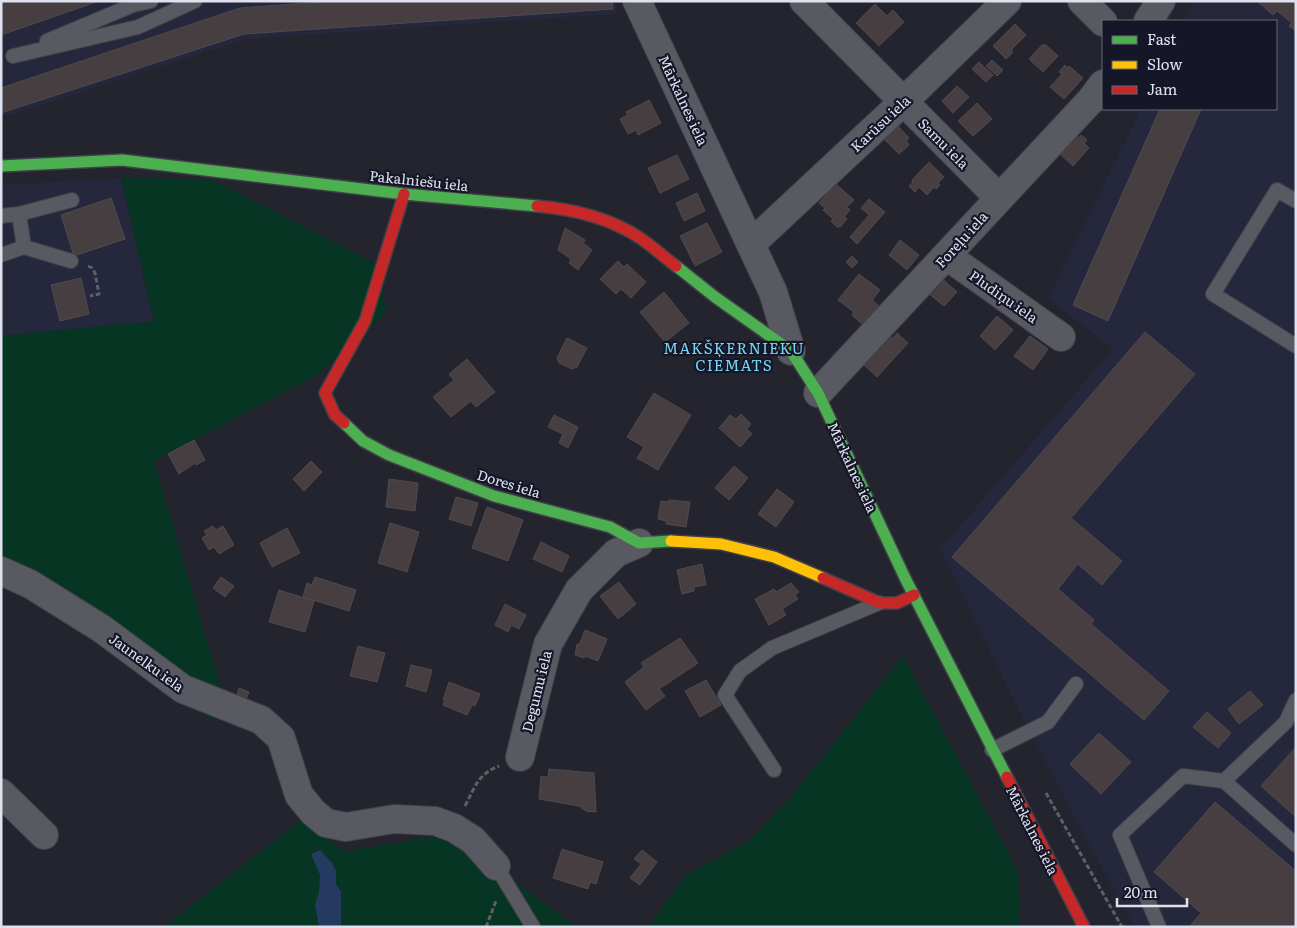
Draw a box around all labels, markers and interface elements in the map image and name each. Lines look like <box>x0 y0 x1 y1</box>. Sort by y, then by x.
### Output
legend <box>1102 20 1277 110</box>
text: Fast <box>1147 27 1176 50</box>
street label: Mārkalnes iela <box>654 52 714 149</box>
text: Slow <box>1147 52 1182 75</box>
text: Jam <box>1147 77 1178 100</box>
street label: Karūsu iela <box>846 90 915 156</box>
street label: Samu iela <box>914 113 974 173</box>
street label: Pakalniešu iela <box>368 165 470 195</box>
street label: Foreļu iela <box>930 206 992 272</box>
street label: Pludiņu iela <box>966 265 1043 327</box>
district label: MAKŠĶERNIEKU CIEMATS <box>663 336 805 376</box>
street label: Mārkalnes iela <box>823 419 883 516</box>
street label: Dores iela <box>475 464 544 502</box>
street label: Jaunelku iela <box>105 628 189 696</box>
street label: Degumu iela <box>516 648 556 734</box>
street label: Mārkalnes iela <box>1002 782 1064 878</box>
scale bar <box>1117 876 1187 908</box>
text: 20 m <box>1124 880 1158 903</box>

